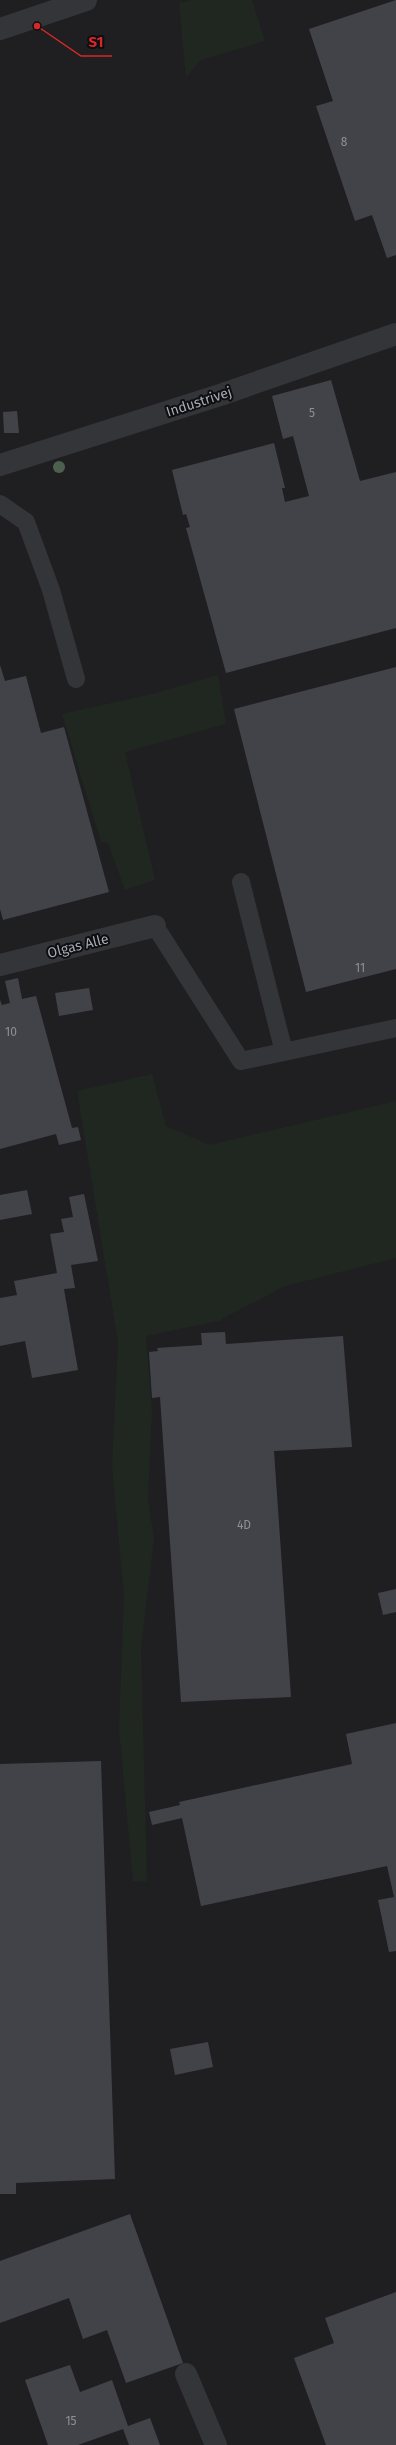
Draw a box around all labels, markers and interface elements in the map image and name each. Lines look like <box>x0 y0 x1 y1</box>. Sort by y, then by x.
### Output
callout: S1 <box>81 29 112 56</box>
text: S1 <box>88 33 104 51</box>
house number: 8 <box>341 135 348 149</box>
street label: Industrivej <box>164 383 234 421</box>
house number: 5 <box>309 406 315 420</box>
street label: Olgas Alle <box>46 930 110 962</box>
house number: 11 <box>355 961 365 975</box>
house number: 10 <box>5 1025 17 1039</box>
house number: 4D <box>237 1518 251 1532</box>
house number: 15 <box>65 2414 77 2428</box>

